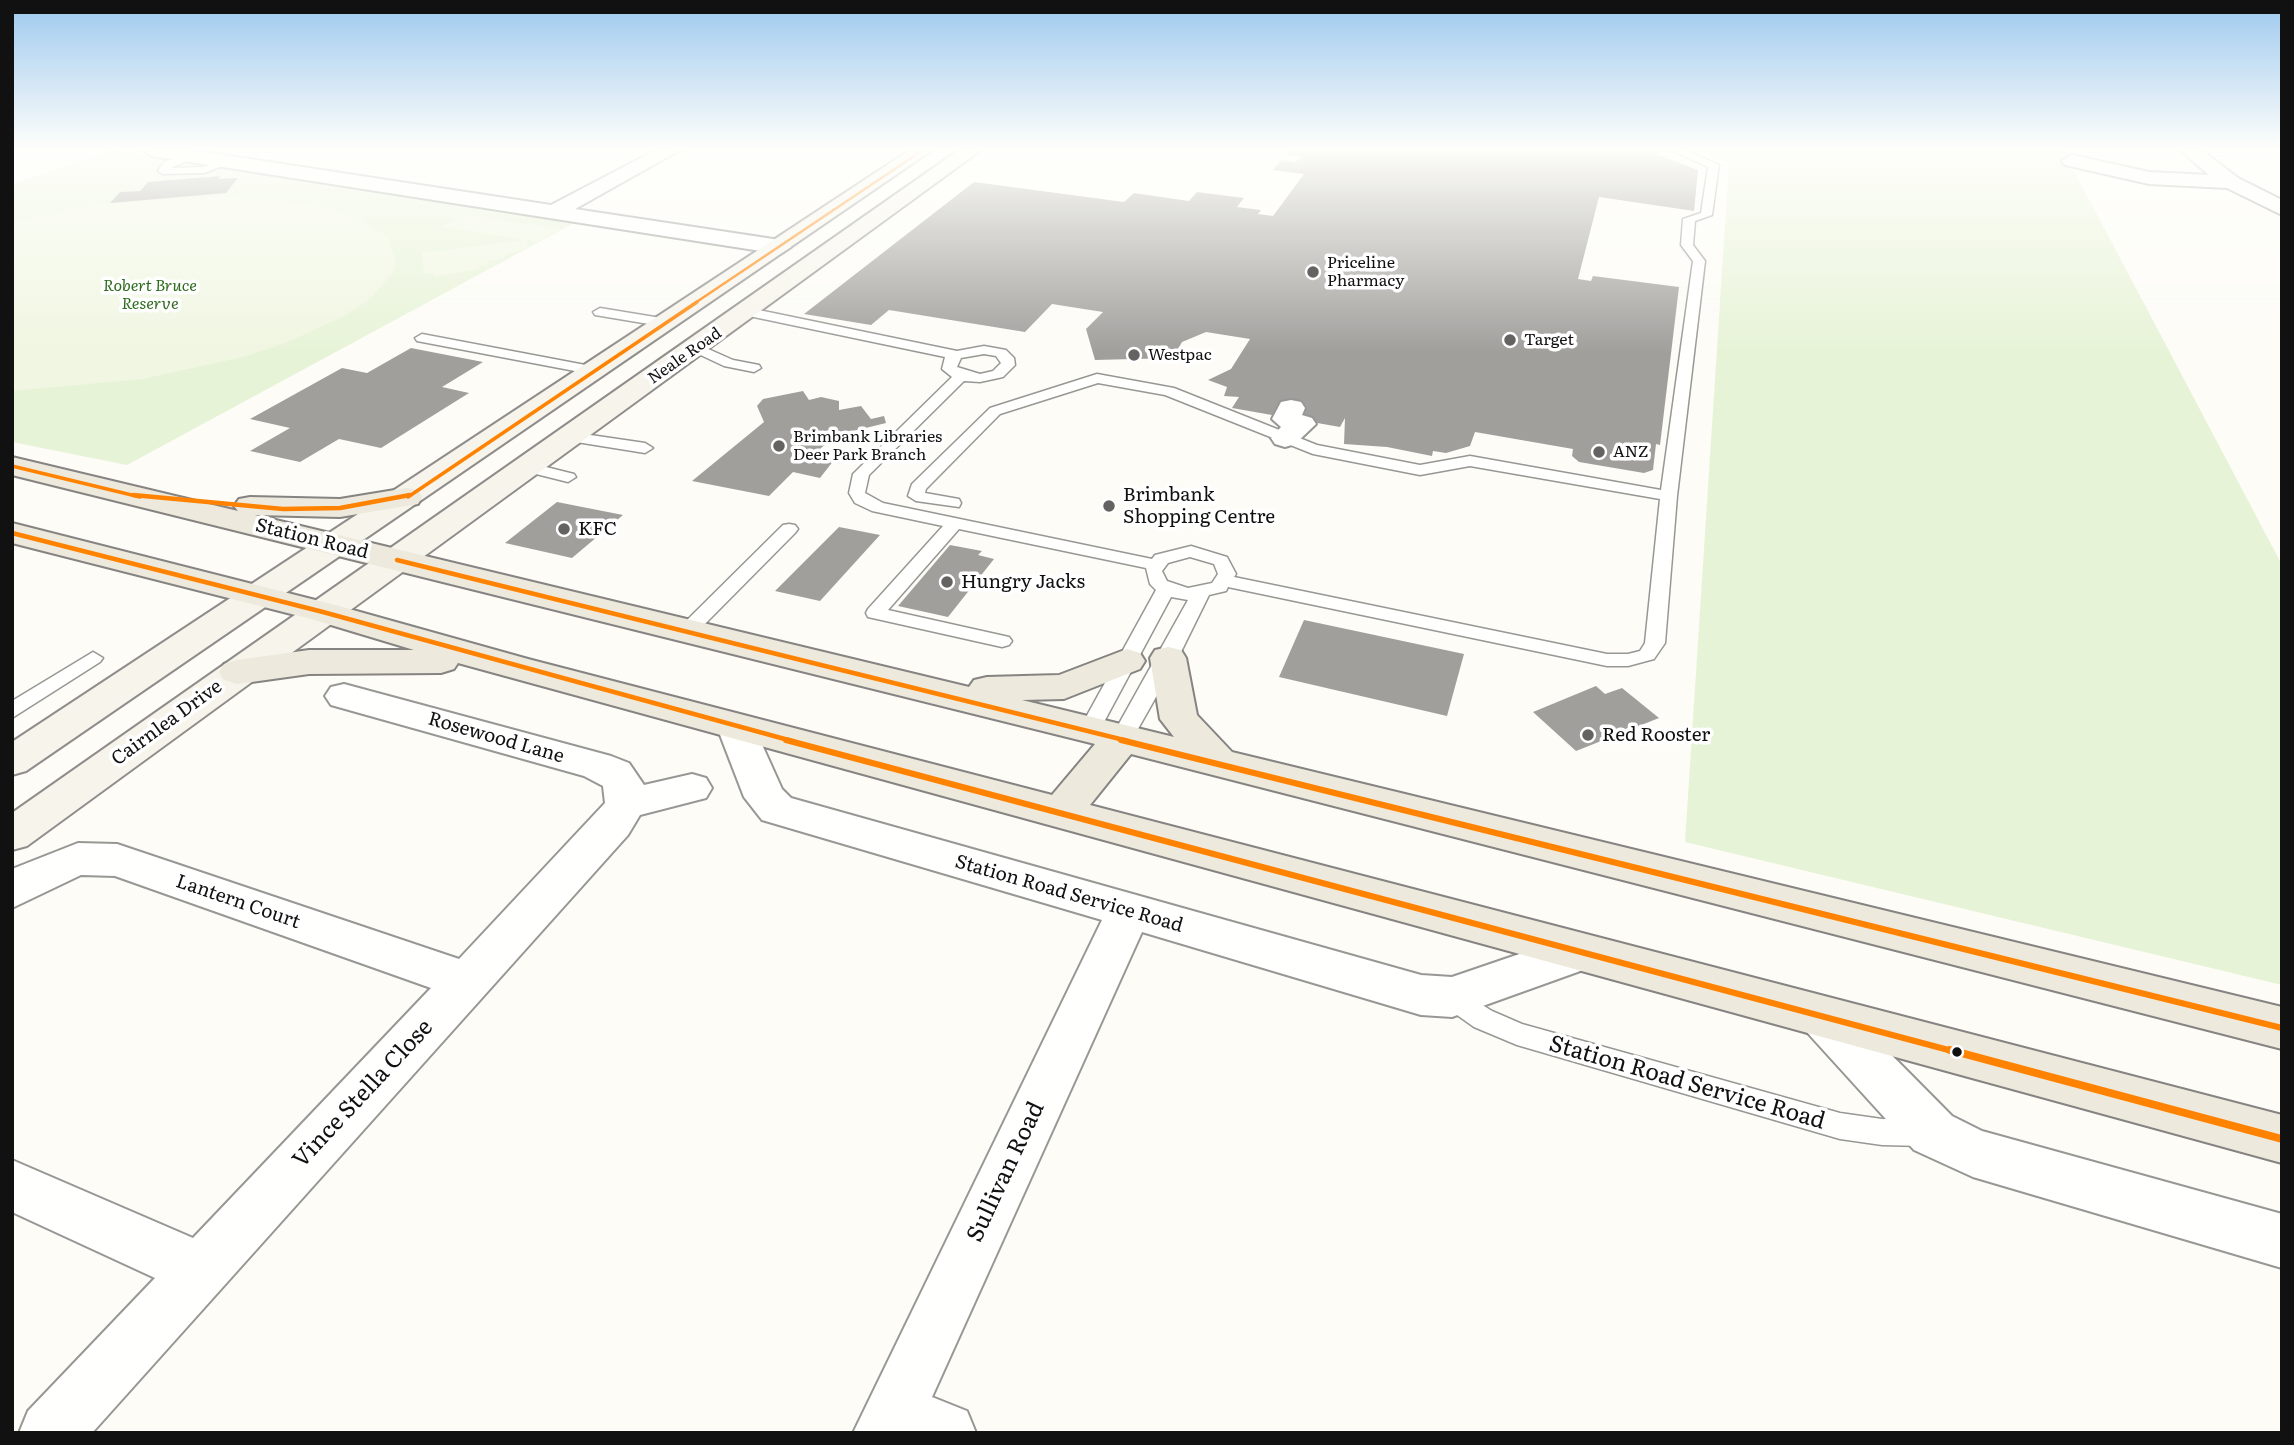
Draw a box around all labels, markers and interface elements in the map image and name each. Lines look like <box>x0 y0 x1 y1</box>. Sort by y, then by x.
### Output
place label: Priceline Pharmacy <box>1327 253 1405 291</box>
marker: Priceline Pharmacy <box>1305 264 1321 280</box>
park label: Robert Bruce Reserve <box>103 276 197 314</box>
street label: Neale Road <box>645 324 725 388</box>
place label: Target <box>1524 330 1574 350</box>
marker: Target <box>1502 332 1518 348</box>
place label: Westpac <box>1148 345 1212 365</box>
marker: Westpac <box>1126 347 1142 363</box>
place label: Brimbank Libraries Deer Park Branch <box>793 427 942 465</box>
marker: Brimbank Libraries Deer Park Branch <box>771 438 787 454</box>
place label: ANZ <box>1613 442 1649 462</box>
marker: ANZ <box>1591 444 1607 460</box>
place label: Brimbank Shopping Centre <box>1123 484 1275 528</box>
marker: Brimbank Shopping Centre <box>1101 498 1117 514</box>
street label: Station Road <box>253 514 371 564</box>
place label: KFC <box>578 518 617 540</box>
marker: KFC <box>556 521 572 537</box>
place label: Hungry Jacks <box>961 571 1085 593</box>
marker: Hungry Jacks <box>939 574 955 590</box>
street label: Cairnlea Drive <box>107 675 227 771</box>
street label: Rosewood Lane <box>425 708 567 768</box>
place label: Red Rooster <box>1602 724 1710 746</box>
marker: Red Rooster <box>1580 727 1596 743</box>
street label: Station Road Service Road <box>952 850 1186 938</box>
street label: Lantern Court <box>173 870 303 934</box>
street label: Vince Stella Close <box>287 1014 439 1174</box>
street label: Station Road Service Road <box>1546 1030 1828 1136</box>
unlabelled marker <box>1950 1045 1964 1059</box>
street label: Sullivan Road <box>961 1097 1051 1247</box>

